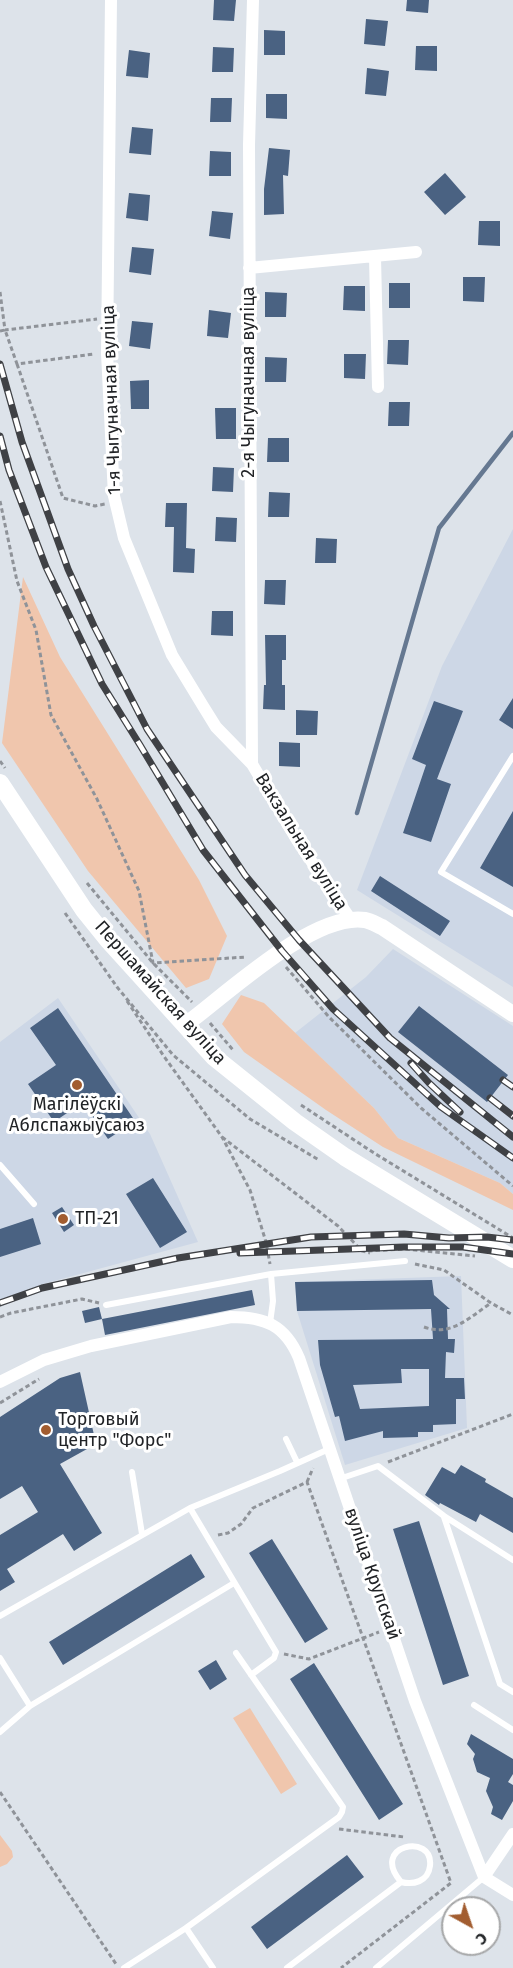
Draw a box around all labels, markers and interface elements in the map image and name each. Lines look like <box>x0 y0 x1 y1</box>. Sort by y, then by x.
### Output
street label: 2-я Чыгуначная вуліца <box>238 286 260 478</box>
street label: 1-я Чыгуначная вуліца <box>98 305 126 495</box>
street label: Вакзальная вуліца <box>250 769 352 915</box>
street label: Першамайская вуліца <box>90 917 230 1069</box>
marker: Магілёўскі Аблспажыўсаюз <box>70 1078 84 1092</box>
place label: Магілёўскі Аблспажыўсаюз <box>9 1094 145 1136</box>
place label: ТП-21 <box>75 1208 119 1230</box>
marker: ТП-21 <box>56 1212 70 1226</box>
place label: Торговый центр "Форс" <box>58 1409 171 1452</box>
marker: Торговый центр "Форс" <box>39 1423 53 1437</box>
street label: вуліца Крупскай <box>339 1505 405 1643</box>
north arrow <box>441 1896 501 1956</box>
text: С <box>472 1928 491 1949</box>

